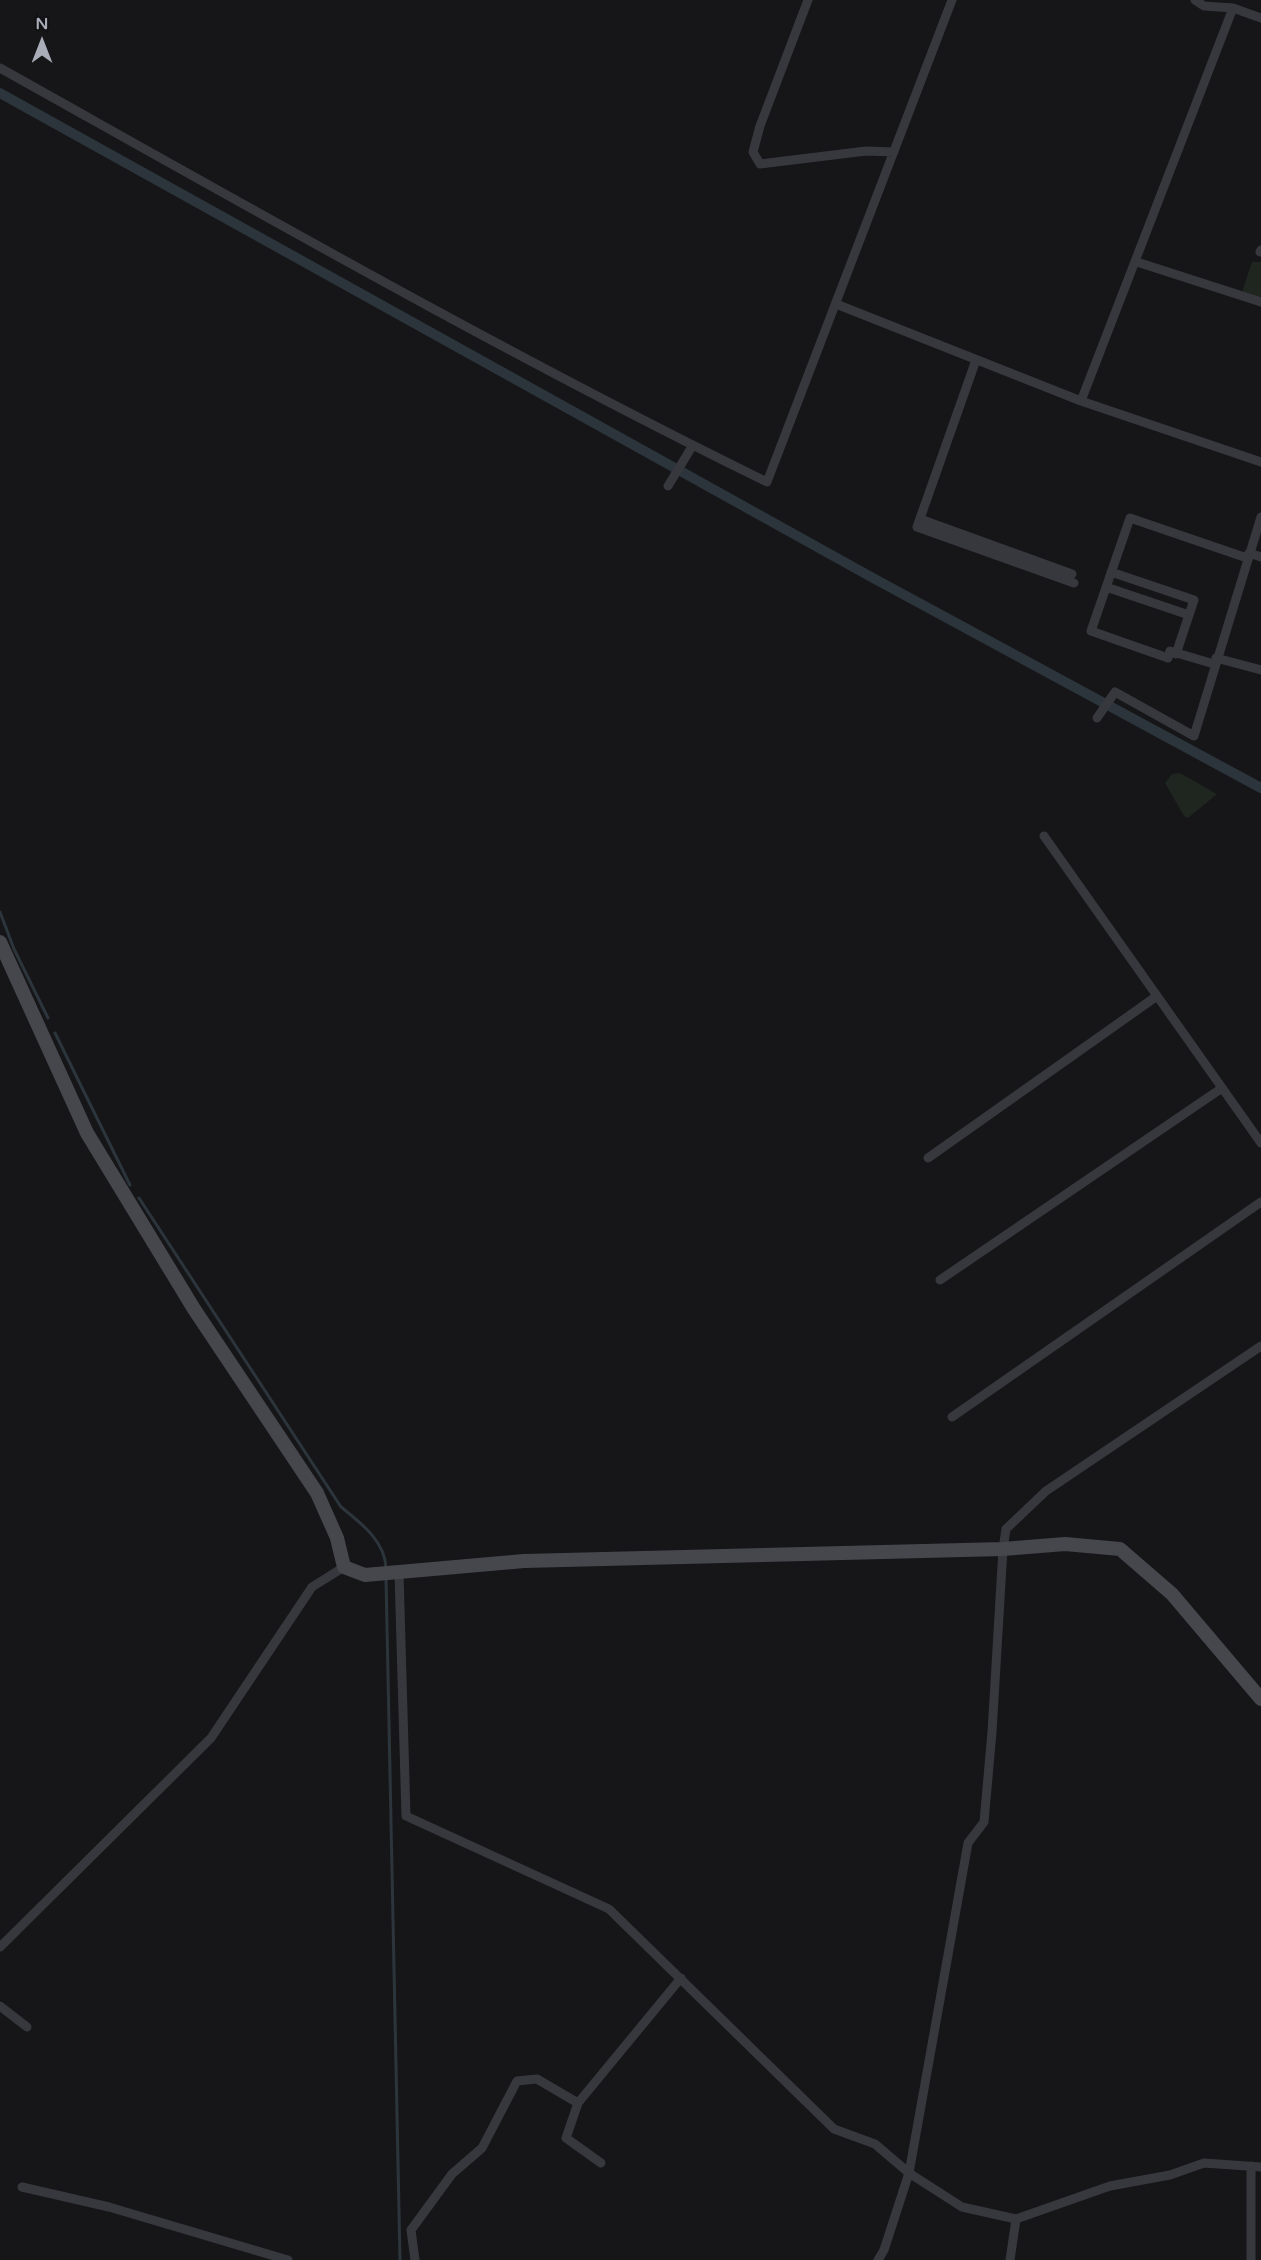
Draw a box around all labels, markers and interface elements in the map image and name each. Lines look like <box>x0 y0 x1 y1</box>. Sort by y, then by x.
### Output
north arrow <box>12 12 72 72</box>
text: N <box>36 14 48 34</box>

